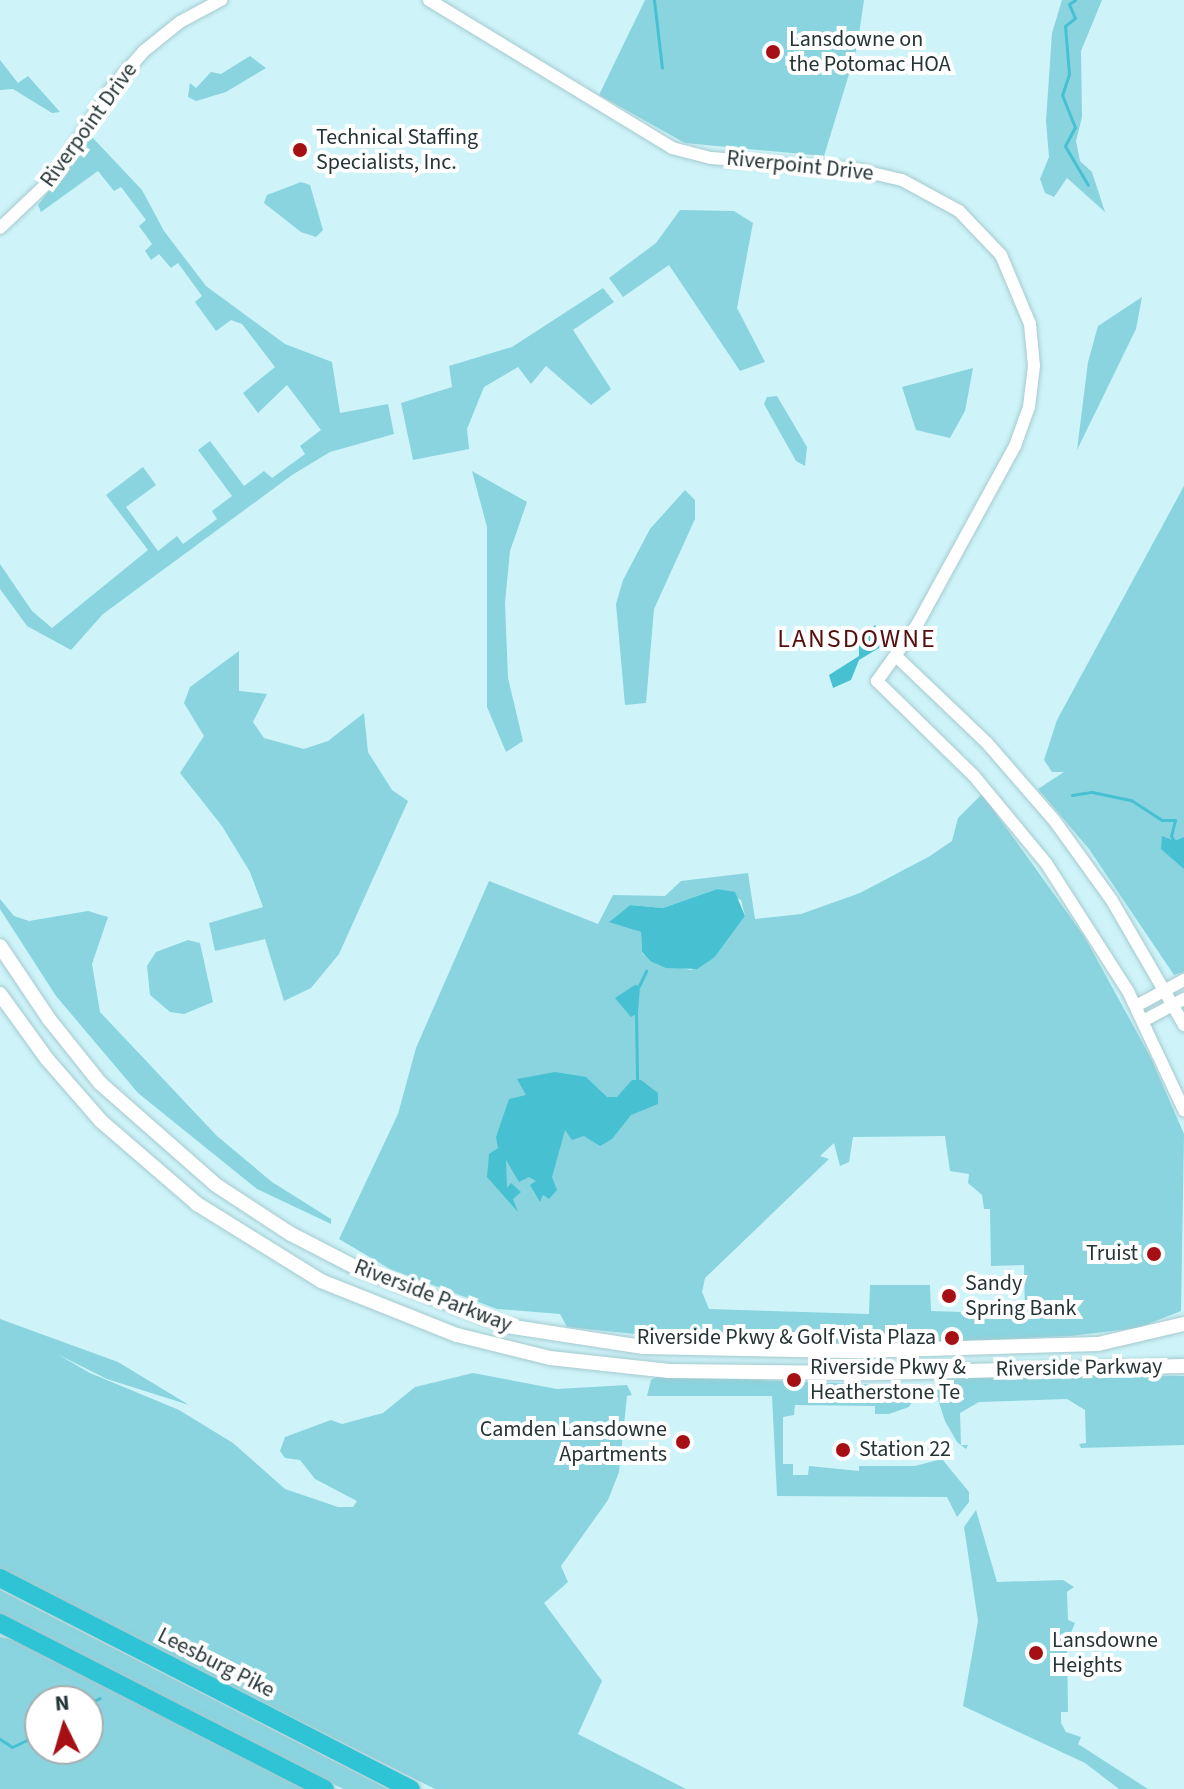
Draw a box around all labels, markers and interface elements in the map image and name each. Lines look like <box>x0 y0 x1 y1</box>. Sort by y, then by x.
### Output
place label: Lansdowne on the Potomac HOA <box>789 26 951 78</box>
marker: Lansdowne on the Potomac HOA <box>764 43 782 61</box>
street label: Riverpoint Drive <box>35 57 143 193</box>
place label: Technical Staffing Specialists, Inc. <box>316 124 478 176</box>
marker: Technical Staffing Specialists, Inc. <box>291 141 309 159</box>
street label: Riverpoint Drive <box>725 145 875 187</box>
district label: LANSDOWNE <box>777 623 937 655</box>
place label: Truist <box>1086 1241 1138 1267</box>
marker: Truist <box>1145 1245 1163 1263</box>
street label: Riverside Parkway <box>350 1254 516 1338</box>
place label: Sandy Spring Bank <box>965 1270 1076 1322</box>
marker: Sandy Spring Bank <box>940 1287 958 1305</box>
place label: Riverside Pkwy & Golf Vista Plaza <box>637 1325 936 1351</box>
marker: Riverside Pkwy & Golf Vista Plaza <box>943 1329 961 1347</box>
street label: Riverside Parkway <box>995 1353 1163 1383</box>
place label: Riverside Pkwy & Heatherstone Te <box>810 1354 966 1406</box>
marker: Riverside Pkwy & Heatherstone Te <box>785 1371 803 1389</box>
place label: Camden Lansdowne Apartments <box>480 1416 667 1468</box>
marker: Camden Lansdowne Apartments <box>674 1433 692 1451</box>
place label: Station 22 <box>859 1437 951 1463</box>
marker: Station 22 <box>834 1441 852 1459</box>
street label: Leesburg Pike <box>153 1622 279 1704</box>
place label: Lansdowne Heights <box>1052 1627 1158 1678</box>
marker: Lansdowne Heights <box>1027 1644 1045 1662</box>
north arrow <box>24 1685 104 1765</box>
text: N <box>53 1687 71 1720</box>

